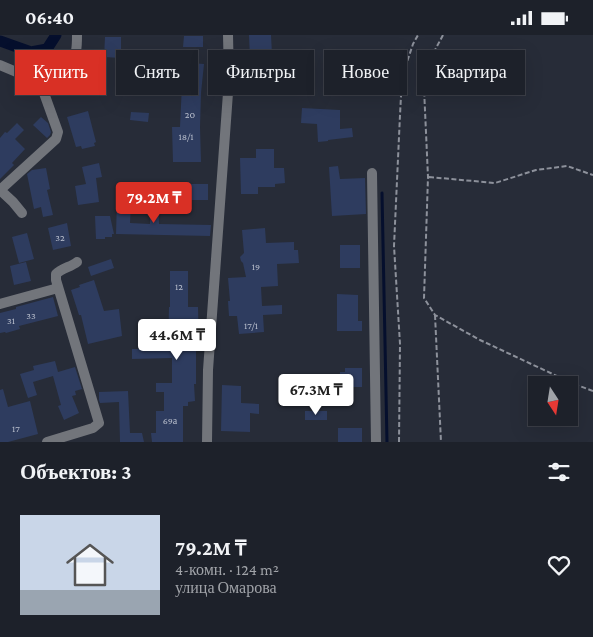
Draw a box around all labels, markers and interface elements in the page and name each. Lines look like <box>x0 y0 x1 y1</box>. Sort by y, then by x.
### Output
text: 06:40 <box>25 7 74 28</box>
chip: Купить <box>15 50 106 95</box>
chip: Снять <box>116 50 198 95</box>
chip: Фильтры <box>208 50 314 95</box>
chip: Новое <box>324 50 407 95</box>
chip: Квартира <box>417 50 525 95</box>
house number: 20 <box>185 109 196 120</box>
house number: 18/1 <box>179 131 193 142</box>
pin: 79.2M ₸ <box>108 181 200 224</box>
text: 79.2M ₸ <box>127 189 181 206</box>
house number: 32 <box>55 232 65 243</box>
house number: 19 <box>252 261 260 272</box>
house number: 12 <box>175 281 183 292</box>
house number: 33 <box>26 310 36 321</box>
house number: 31 <box>7 315 15 326</box>
pin: 44.6M ₸ <box>131 319 223 361</box>
house number: 17/1 <box>244 320 258 331</box>
text: 44.6M ₸ <box>149 326 205 343</box>
pin: 67.3M ₸ <box>270 373 362 416</box>
north arrow <box>528 376 578 426</box>
map controls <box>528 376 578 426</box>
text: 67.3M ₸ <box>289 381 343 398</box>
house number: 69а <box>163 415 178 426</box>
house number: 17 <box>12 423 20 434</box>
icon: filters <box>545 458 573 486</box>
text: Объектов: 3 <box>20 460 131 484</box>
icon: home <box>60 535 120 595</box>
text: 79.2M ₸ <box>175 536 246 560</box>
icon: heart <box>545 551 573 579</box>
text: 4-комн. · 124 m² <box>175 561 279 578</box>
text: улица Омарова <box>175 579 277 596</box>

